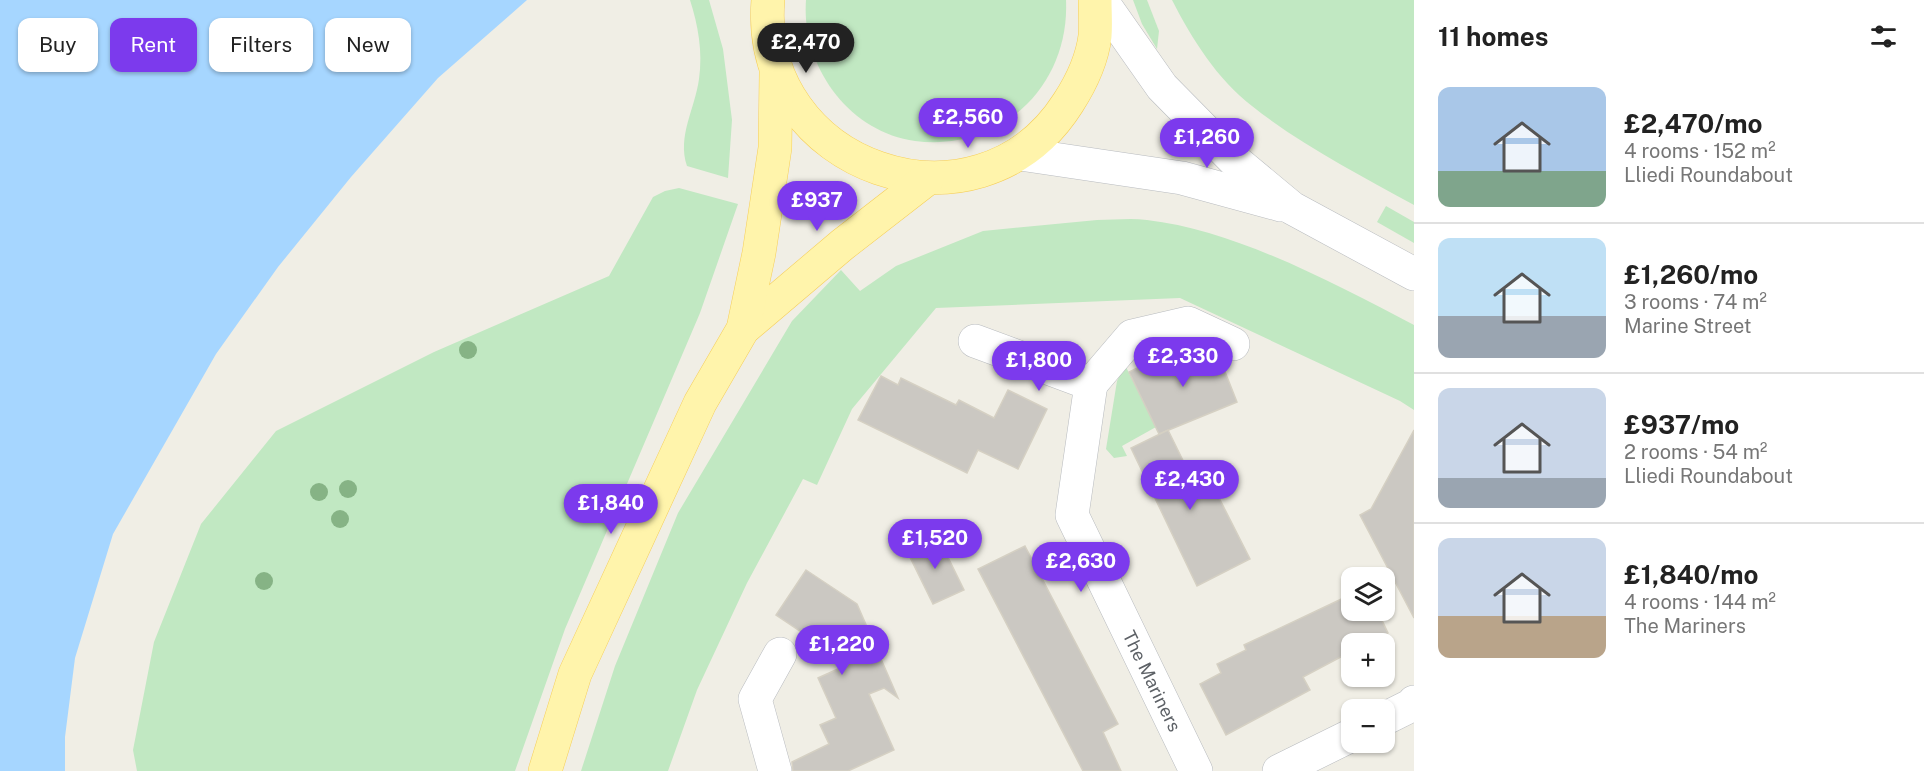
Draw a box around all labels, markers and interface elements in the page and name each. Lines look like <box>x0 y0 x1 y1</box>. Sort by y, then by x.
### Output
chip: Buy <box>18 18 98 72</box>
chip: Rent <box>110 18 197 72</box>
chip: Filters <box>209 18 313 72</box>
chip: New <box>325 18 411 72</box>
icon: filters <box>1867 20 1900 53</box>
text: 11 homes <box>1438 21 1548 52</box>
pin: £2,470 <box>757 23 855 74</box>
text: £2,470 <box>771 30 841 54</box>
pin: £2,560 <box>919 98 1017 149</box>
text: £2,560 <box>933 105 1003 129</box>
text: £2,470/mo <box>1624 108 1762 139</box>
icon: home <box>1486 111 1558 183</box>
pin: £1,260 <box>1158 118 1256 169</box>
text: £1,260 <box>1174 125 1240 149</box>
text: 4 rooms · 152 m² <box>1624 139 1776 163</box>
text: Lliedi Roundabout <box>1624 163 1793 187</box>
pin: £937 <box>781 181 853 232</box>
text: £937 <box>791 188 843 212</box>
text: £1,260/mo <box>1624 259 1758 290</box>
icon: home <box>1486 262 1558 334</box>
text: 3 rooms · 74 m² <box>1624 290 1767 314</box>
text: Marine Street <box>1624 314 1752 338</box>
pin: £2,330 <box>1134 337 1232 388</box>
pin: £1,800 <box>990 341 1088 392</box>
text: £2,330 <box>1148 344 1218 368</box>
text: £1,800 <box>1006 348 1072 372</box>
text: £937/mo <box>1624 409 1739 440</box>
icon: home <box>1486 412 1558 484</box>
text: 2 rooms · 54 m² <box>1624 440 1767 464</box>
pin: £2,430 <box>1141 460 1239 511</box>
text: Lliedi Roundabout <box>1624 464 1793 488</box>
text: £2,430 <box>1155 467 1225 491</box>
pin: £1,840 <box>562 484 660 535</box>
text: £1,840 <box>578 491 644 515</box>
pin: £1,520 <box>886 519 984 570</box>
text: £1,520 <box>902 526 968 550</box>
pin: £2,630 <box>1032 542 1130 593</box>
text: £2,630 <box>1046 549 1116 573</box>
text: £1,840/mo <box>1624 559 1759 590</box>
icon: home <box>1486 562 1558 634</box>
map controls <box>1341 567 1395 753</box>
button: layers <box>1341 567 1395 621</box>
text: 4 rooms · 144 m² <box>1624 590 1776 614</box>
text: The Mariners <box>1624 614 1746 638</box>
pin: £1,220 <box>793 625 891 676</box>
street label: The Mariners <box>1119 627 1185 735</box>
text: £1,220 <box>809 632 875 656</box>
button: + <box>1341 633 1395 687</box>
button: − <box>1341 699 1395 753</box>

